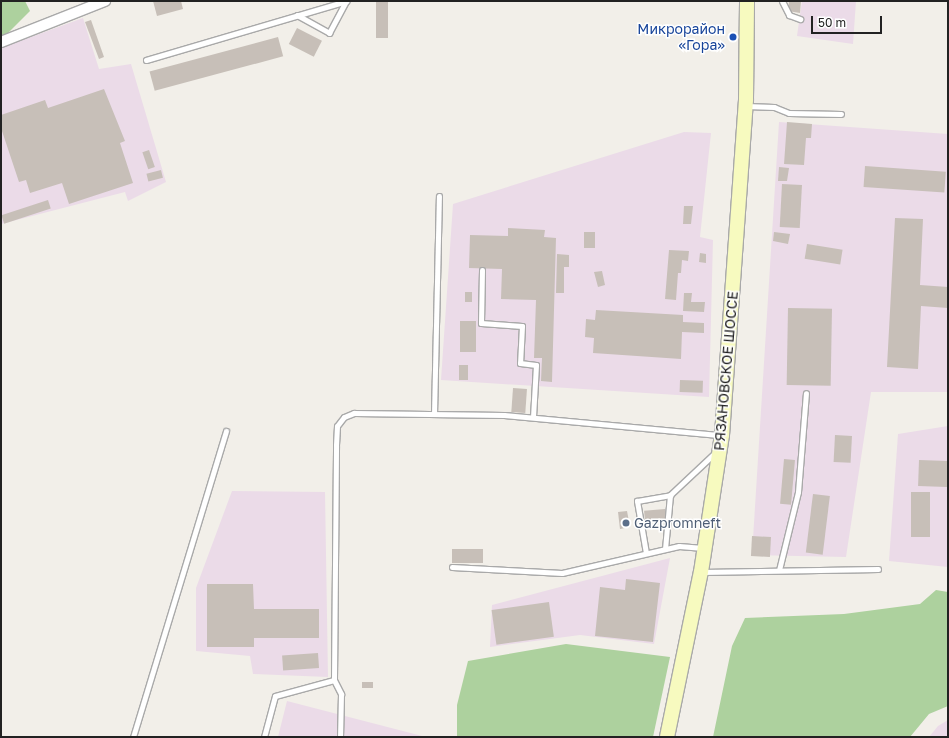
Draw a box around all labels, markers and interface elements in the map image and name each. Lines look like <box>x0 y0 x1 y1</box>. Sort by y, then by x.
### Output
scale bar <box>813 8 884 34</box>
text: 50 m <box>818 15 846 30</box>
place label: Микрорайон «Гора» <box>637 21 725 54</box>
marker: Микрорайон «Гора» <box>728 32 738 42</box>
street label: РЯЗАНОВСКОЕ ШОССЕ <box>711 291 741 451</box>
place label: Gazpromneft <box>634 515 721 531</box>
marker: Gazpromneft <box>621 518 631 528</box>

